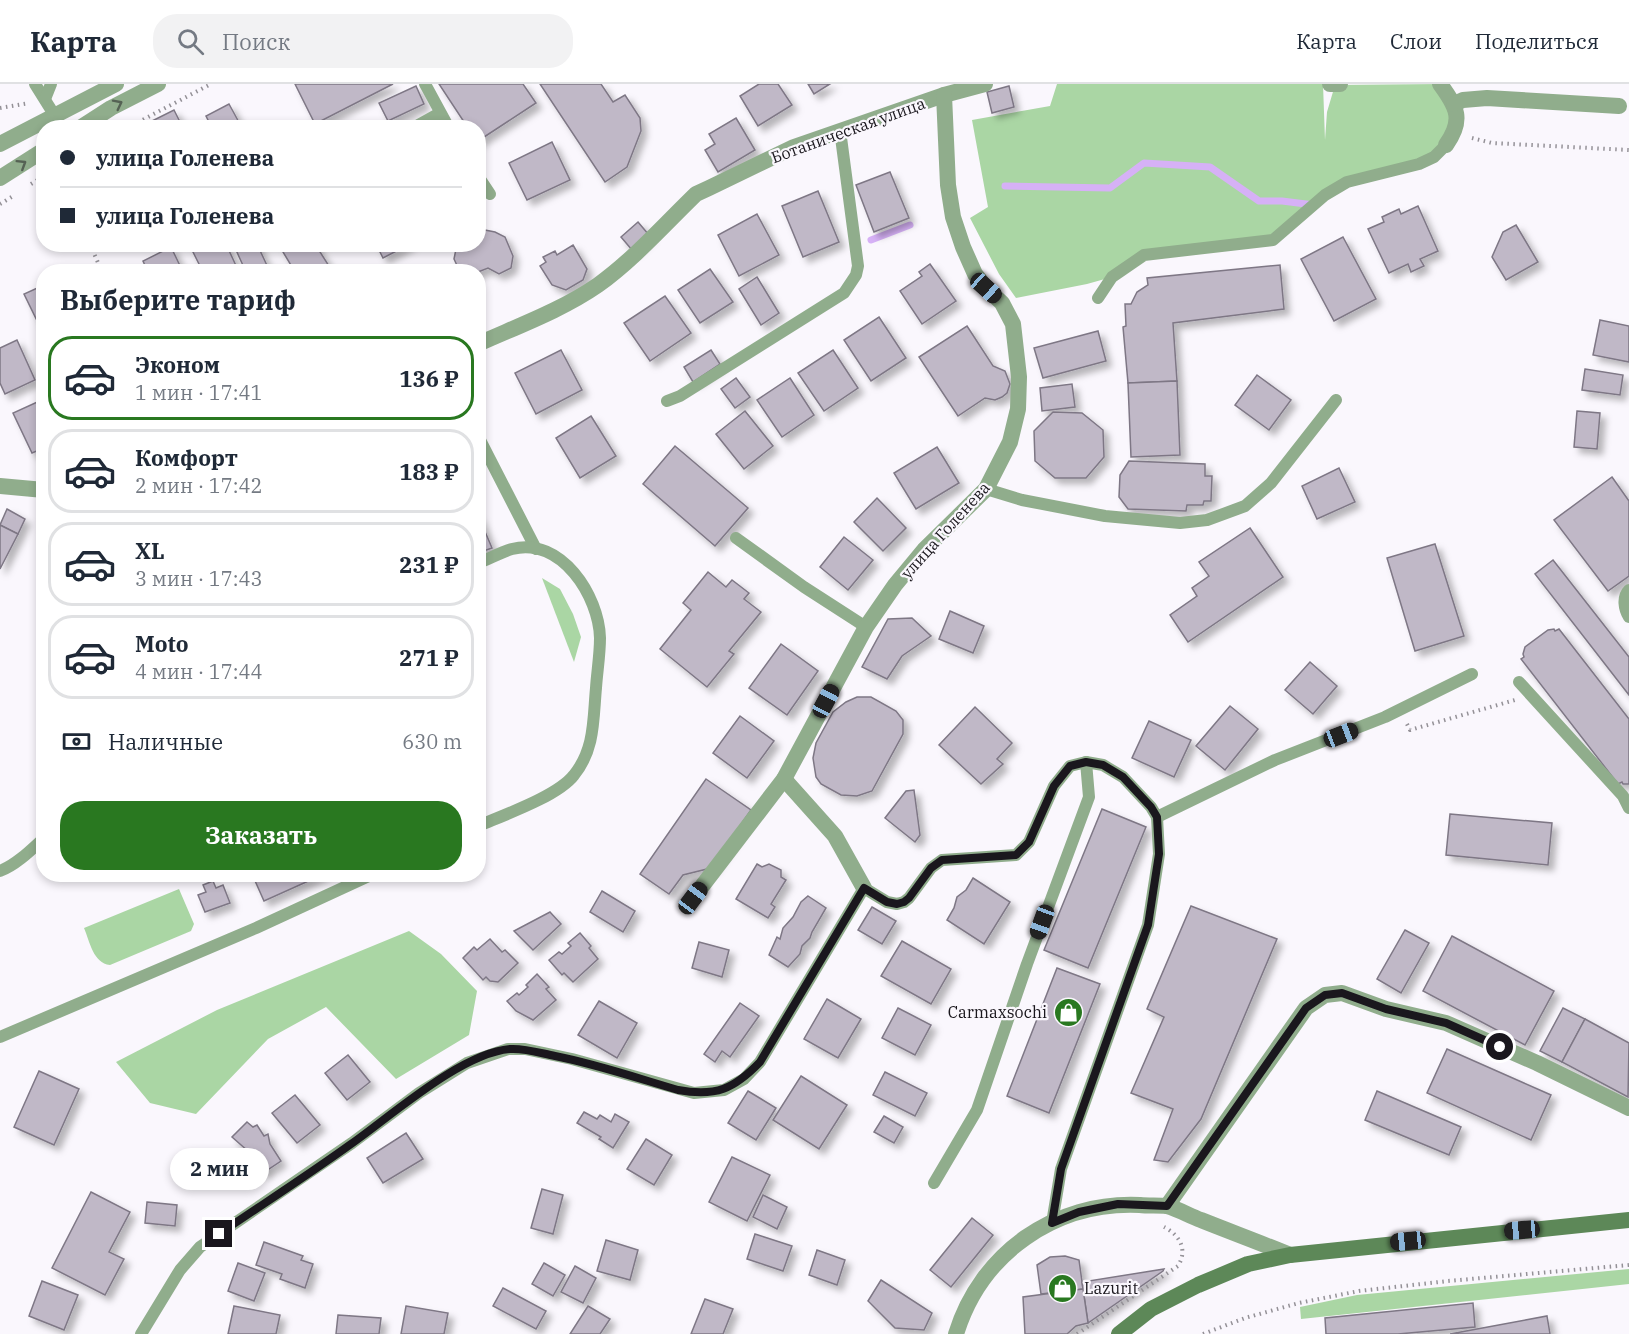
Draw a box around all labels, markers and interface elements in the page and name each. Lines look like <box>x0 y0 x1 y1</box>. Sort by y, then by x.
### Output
search box <box>153 14 573 68</box>
text: Карта <box>30 23 117 60</box>
icon: search <box>174 25 207 58</box>
text: Поиск <box>222 27 290 56</box>
text: Карта <box>1296 27 1357 55</box>
text: Слои <box>1390 27 1442 55</box>
text: Поделиться <box>1475 27 1599 55</box>
street label: Ботаническая улица <box>768 93 928 167</box>
one-way arrow <box>112 100 123 112</box>
text: улица Голенева <box>96 143 274 172</box>
one-way arrow <box>15 160 26 171</box>
text: улица Голенева <box>96 201 274 230</box>
car <box>967 269 1005 307</box>
text: Выберите тариф <box>60 282 296 317</box>
text: Эконом <box>135 350 220 379</box>
icon: car <box>63 351 117 405</box>
text: 136 ₽ <box>399 364 459 393</box>
text: 1 мин · 17:41 <box>135 379 263 406</box>
text: Комфорт <box>135 443 238 472</box>
icon: car <box>63 444 117 498</box>
text: 183 ₽ <box>399 457 459 486</box>
text: 2 мин · 17:42 <box>135 472 263 499</box>
street label: улица Голенева <box>896 477 994 583</box>
text: XL <box>135 536 165 565</box>
icon: car <box>63 537 117 591</box>
text: 231 ₽ <box>399 550 459 579</box>
text: 3 мин · 17:43 <box>135 565 263 592</box>
text: Moto <box>135 629 189 658</box>
icon: car <box>63 630 117 684</box>
text: 271 ₽ <box>399 643 459 672</box>
text: 4 мин · 17:44 <box>135 658 263 685</box>
car <box>810 681 842 721</box>
car <box>1321 720 1361 750</box>
icon: cash <box>60 725 93 758</box>
text: Наличные <box>108 727 223 756</box>
text: 630 m <box>402 728 462 755</box>
button: Заказать <box>60 801 462 870</box>
car <box>675 878 711 918</box>
car <box>1027 902 1057 942</box>
shop icon: Carmaxsochi <box>1052 996 1084 1028</box>
place label: Carmaxsochi <box>948 1002 1047 1022</box>
route start <box>1486 1033 1513 1060</box>
callout: 2 мин <box>170 1147 268 1189</box>
text: 2 мин <box>190 1155 249 1182</box>
car <box>1503 1219 1541 1241</box>
route end <box>205 1220 232 1247</box>
car <box>1389 1230 1427 1252</box>
shop icon: Lazurit <box>1047 1272 1079 1304</box>
place label: Lazurit <box>1084 1278 1138 1298</box>

